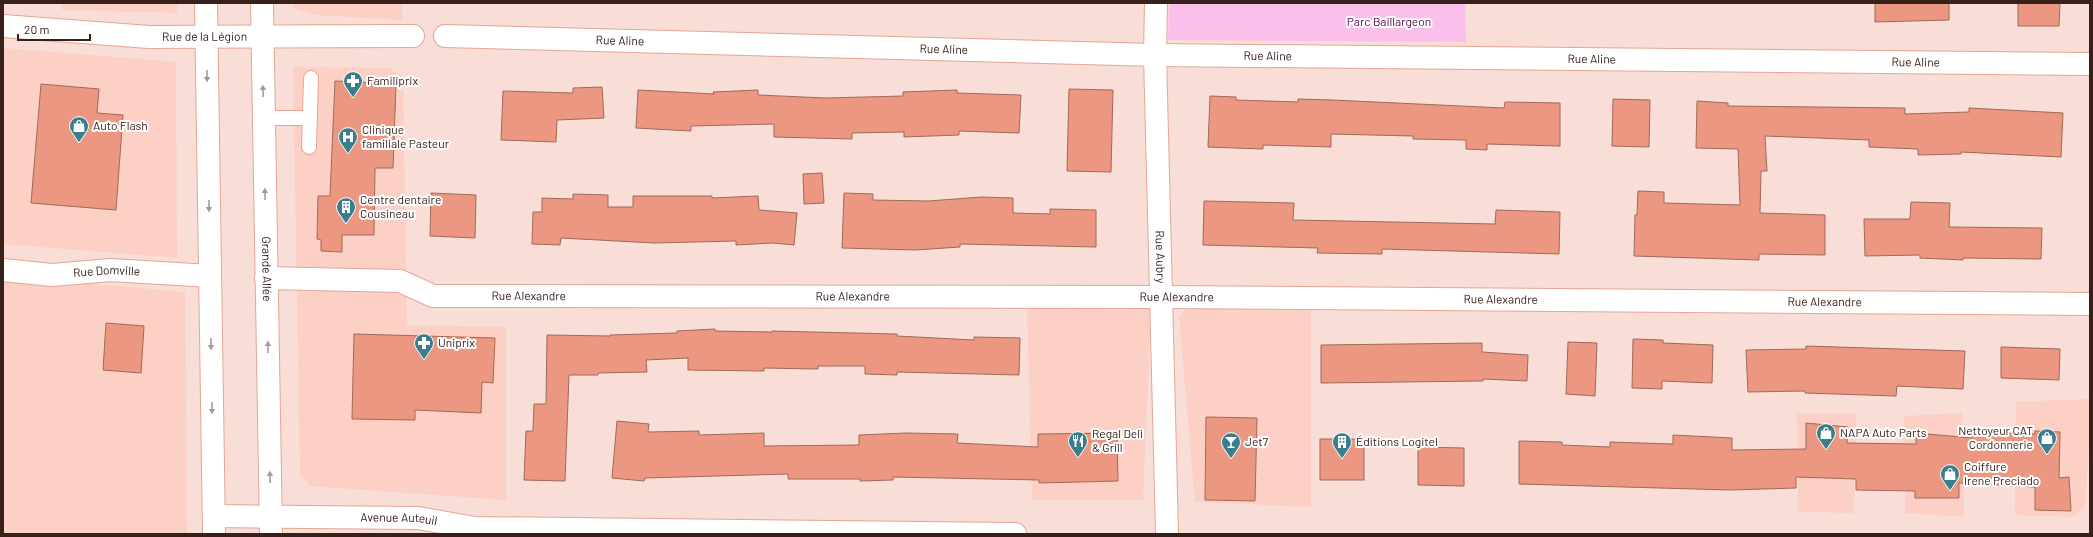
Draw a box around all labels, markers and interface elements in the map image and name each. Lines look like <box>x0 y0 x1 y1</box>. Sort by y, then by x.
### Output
park label: Parc Baillargeon <box>1347 14 1431 28</box>
scale bar <box>18 16 90 42</box>
text: 20 m <box>24 22 50 36</box>
street label: Rue de la Légion <box>162 29 247 43</box>
street label: Rue Aline <box>596 32 644 47</box>
street label: Rue Aline <box>919 41 968 56</box>
street label: Rue Aline <box>1243 48 1292 62</box>
street label: Rue Aline <box>1567 51 1616 65</box>
street label: Rue Aline <box>1891 54 1940 69</box>
one-way arrow <box>204 70 210 83</box>
pharmacy icon: Familiprix <box>342 70 364 98</box>
place label: Familiprix <box>367 73 418 87</box>
one-way arrow <box>260 84 266 97</box>
shop icon: Auto Flash <box>68 115 90 143</box>
place label: Auto Flash <box>93 118 148 132</box>
place label: Clinique familiale Pasteur <box>362 122 450 150</box>
hospital icon: Clinique familiale Pasteur <box>337 126 359 154</box>
one-way arrow <box>262 187 268 200</box>
place label: Centre dentaire Cousineau <box>360 192 441 220</box>
building icon: Centre dentaire Cousineau <box>335 196 357 224</box>
one-way arrow <box>206 200 212 213</box>
street label: Rue Aubry <box>1153 230 1169 284</box>
street label: Grande Allée <box>260 236 275 302</box>
street label: Rue Domville <box>72 262 141 279</box>
street label: Rue Alexandre <box>491 288 566 302</box>
street label: Rue Alexandre <box>815 289 890 303</box>
street label: Rue Alexandre <box>1139 289 1214 303</box>
street label: Rue Alexandre <box>1463 291 1538 306</box>
street label: Rue Alexandre <box>1787 294 1862 308</box>
pharmacy icon: Uniprix <box>413 332 435 360</box>
place label: Uniprix <box>438 335 475 349</box>
one-way arrow <box>208 338 214 351</box>
one-way arrow <box>264 341 271 353</box>
one-way arrow <box>209 402 215 415</box>
shop icon: NAPA Auto Parts <box>1815 422 1837 450</box>
place label: Nettoyeur CAT Cordonnerie <box>1958 423 2033 451</box>
place label: NAPA Auto Parts <box>1840 425 1927 439</box>
place label: Regal Deli & Grill <box>1092 426 1143 454</box>
shop icon: Nettoyeur CAT Cordonnerie <box>2036 427 2058 455</box>
restaurant icon: Regal Deli & Grill <box>1067 430 1089 458</box>
bar icon: Jet7 <box>1220 431 1242 459</box>
building icon: Éditions Logitel <box>1331 431 1353 459</box>
place label: Jet7 <box>1245 434 1269 448</box>
place label: Éditions Logitel <box>1356 434 1438 448</box>
place label: Coiffure Irene Preciado <box>1964 459 2039 487</box>
shop icon: Coiffure Irene Preciado <box>1939 463 1961 491</box>
one-way arrow <box>267 470 273 483</box>
street label: Avenue Auteuil <box>360 509 439 527</box>

